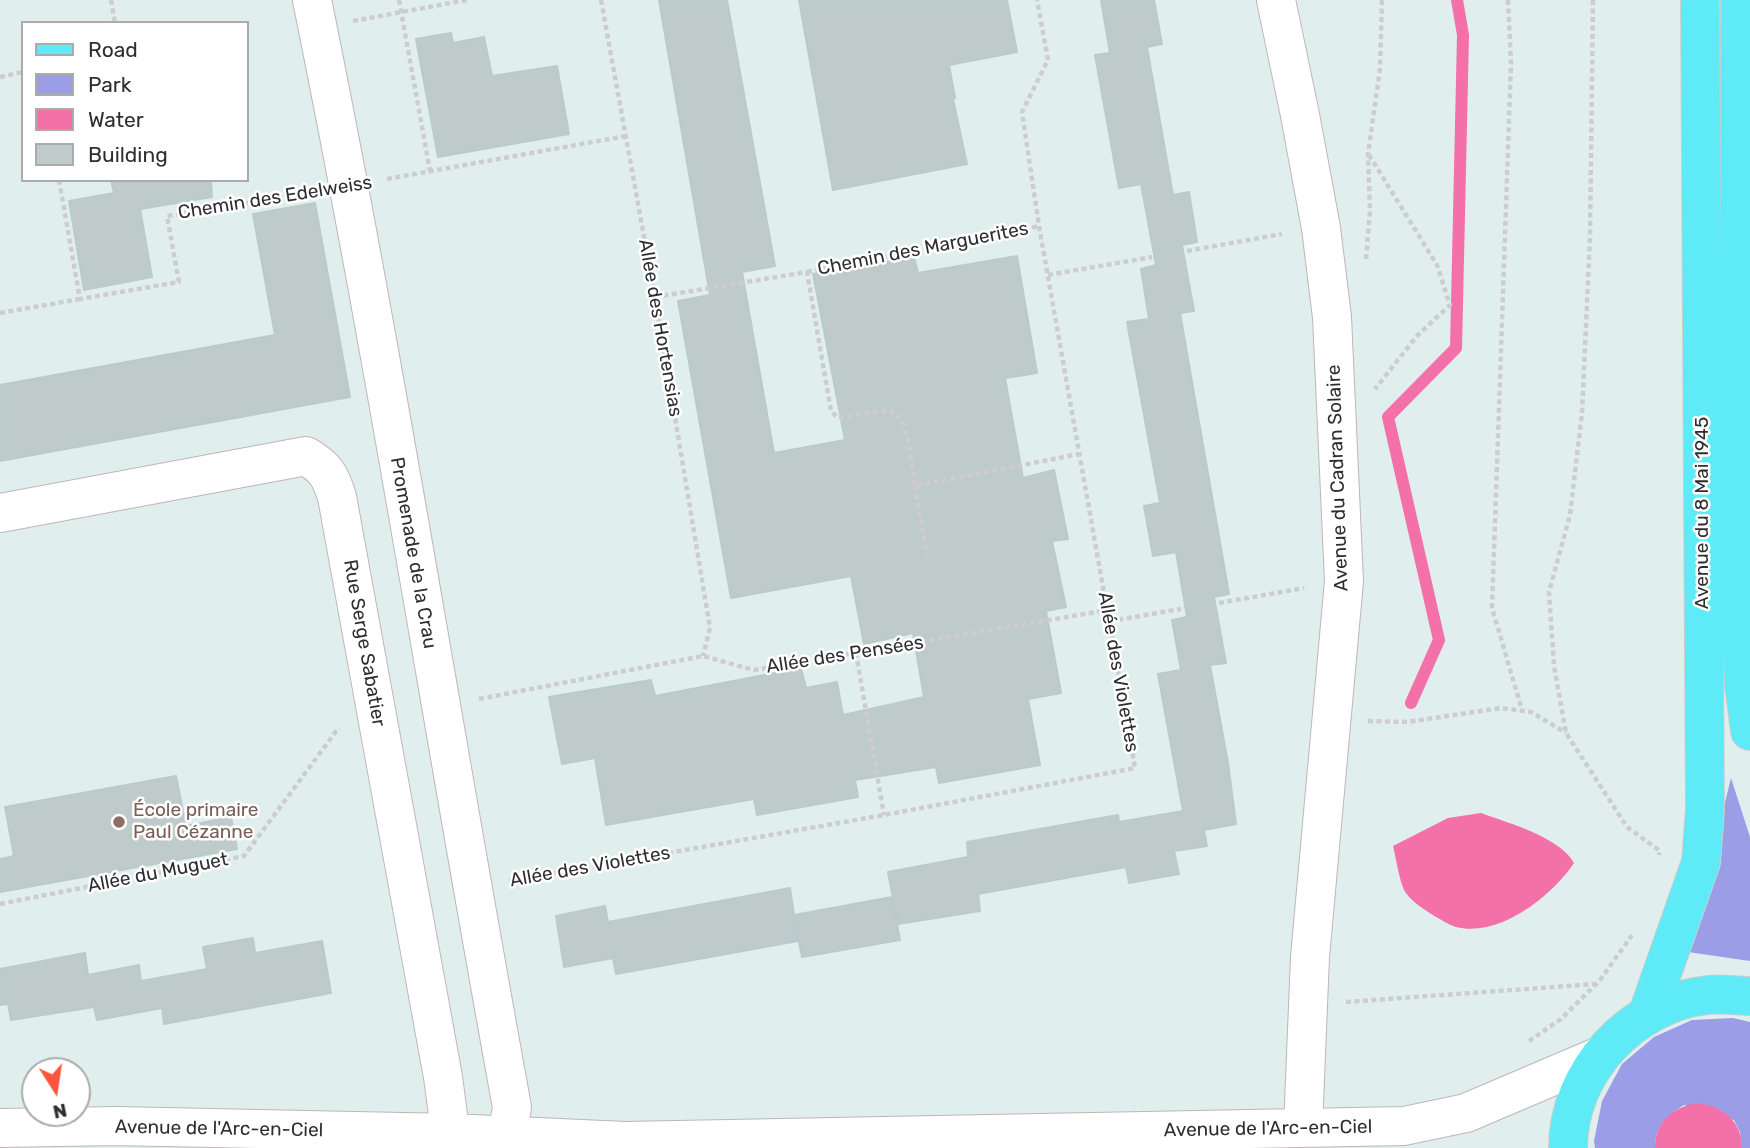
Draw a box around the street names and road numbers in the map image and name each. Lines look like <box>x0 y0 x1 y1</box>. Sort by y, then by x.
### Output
street label: Chemin des Edelweiss <box>176 171 374 225</box>
street label: Chemin des Marguerites <box>816 217 1030 281</box>
street label: Allée des Hortensias <box>633 237 687 419</box>
street label: Avenue du Cadran Solaire <box>1323 364 1353 592</box>
street label: Avenue du 8 Mai 1945 <box>1692 417 1714 609</box>
street label: Promenade de la Crau <box>385 455 441 651</box>
street label: Rue Serge Sabatier <box>338 558 390 728</box>
street label: Allée des Violettes <box>1093 590 1143 754</box>
street label: Allée des Pensées <box>765 631 925 679</box>
street label: Allée des Violettes <box>508 842 672 892</box>
street label: Allée du Muguet <box>86 848 230 898</box>
street label: Avenue de l'Arc-en-Ciel <box>115 1116 323 1142</box>
street label: Avenue de l'Arc-en-Ciel <box>1164 1116 1372 1142</box>

